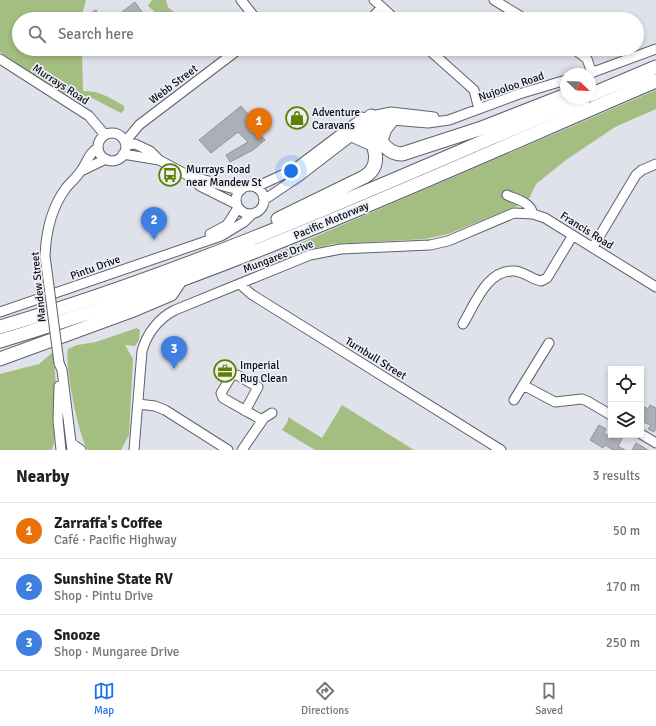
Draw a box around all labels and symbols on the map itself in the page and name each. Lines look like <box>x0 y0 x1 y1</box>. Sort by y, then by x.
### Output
street label: Murrays Road <box>30 61 91 107</box>
street label: Webb Street <box>147 62 200 107</box>
north arrow <box>560 68 596 104</box>
street label: Nujooloo Road <box>477 69 546 104</box>
shop icon: Adventure Caravans <box>284 105 310 131</box>
place label: Adventure Caravans <box>312 106 360 132</box>
pin: 1 <box>246 108 272 141</box>
your location <box>281 161 301 181</box>
bus stop icon: Murrays Road near Mandew St <box>157 162 183 188</box>
place label: Murrays Road near Mandew St <box>186 163 262 189</box>
street label: Pacific Motorway <box>292 198 372 242</box>
pin: 2 <box>141 207 167 240</box>
street label: Francis Road <box>558 209 616 252</box>
street label: Mungaree Drive <box>241 237 315 276</box>
street label: Mandew Street <box>28 251 49 323</box>
street label: Pintu Drive <box>68 252 122 282</box>
street label: Turnbull Street <box>343 334 409 383</box>
pin: 3 <box>161 336 187 369</box>
office icon: Imperial Rug Clean <box>212 358 238 384</box>
place label: Imperial Rug Clean <box>240 359 287 385</box>

